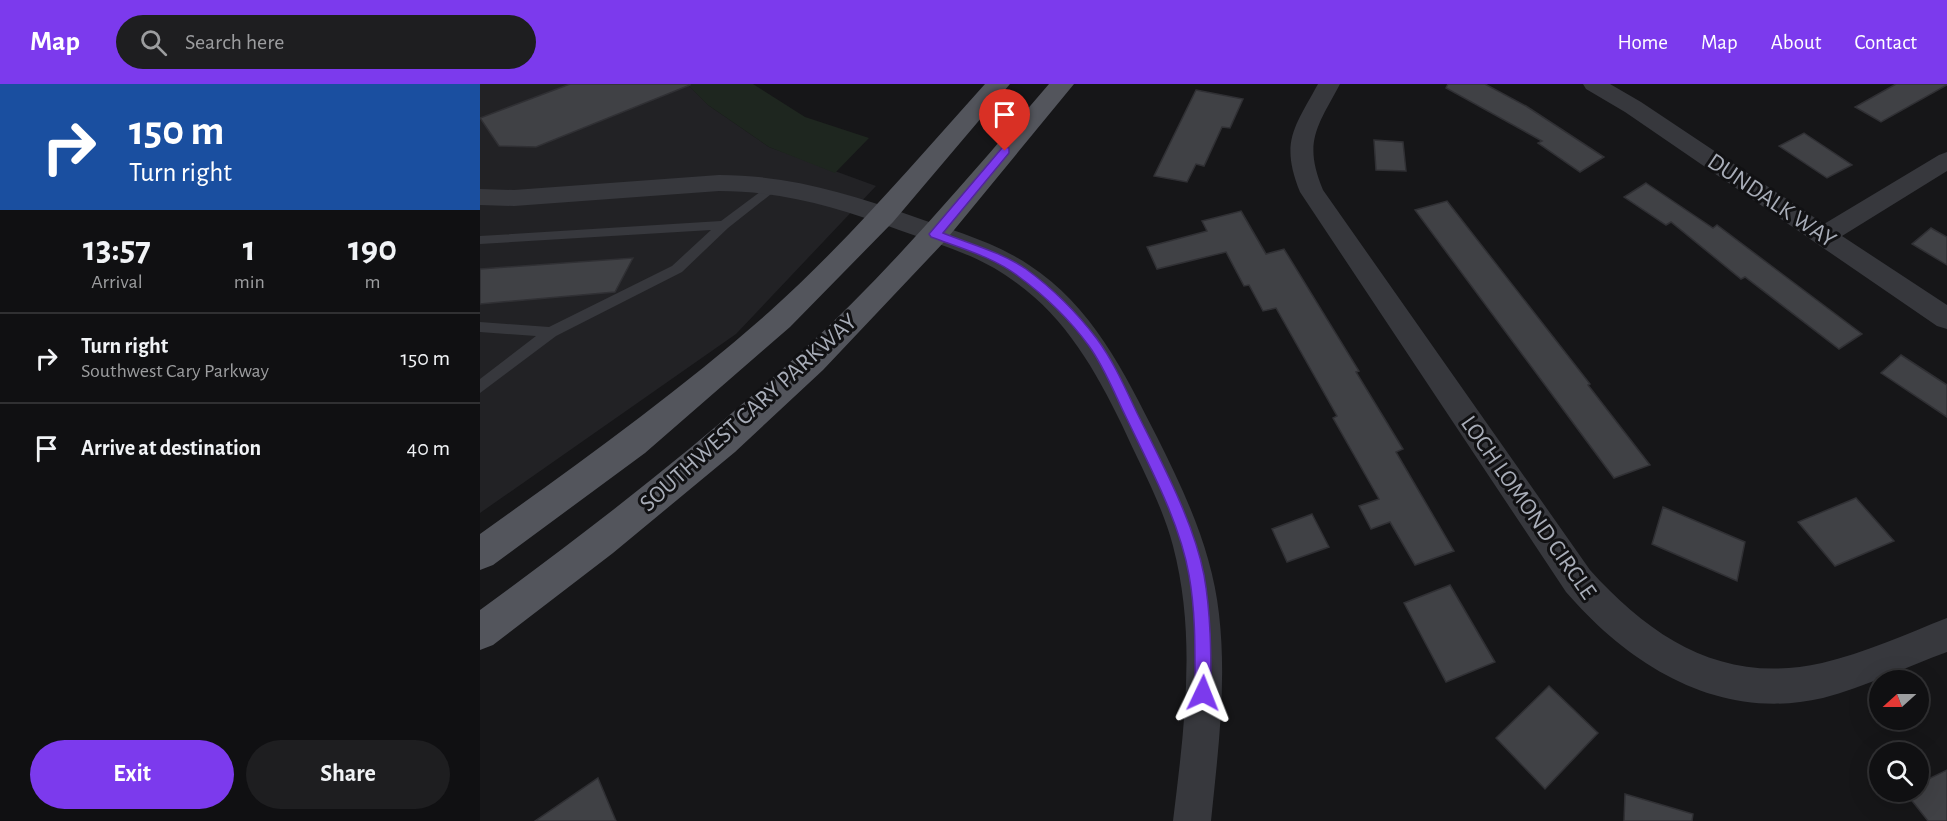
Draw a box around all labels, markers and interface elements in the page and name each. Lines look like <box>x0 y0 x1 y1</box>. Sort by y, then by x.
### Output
search box <box>116 15 536 69</box>
icon: search <box>137 26 170 59</box>
text: Map <box>30 28 80 56</box>
text: Search here <box>185 31 284 53</box>
text: Home <box>1617 32 1668 53</box>
text: Map <box>1701 32 1738 53</box>
text: About <box>1771 32 1821 53</box>
text: Contact <box>1854 32 1917 53</box>
pin <box>979 89 1030 151</box>
icon: arrive <box>988 98 1021 131</box>
icon: right <box>30 108 108 186</box>
text: 150 m <box>129 110 224 152</box>
street label: DUNDALK WAY <box>1703 149 1840 253</box>
text: Turn right <box>129 159 232 186</box>
text: 13:57 <box>83 231 151 267</box>
text: 1 <box>243 231 256 267</box>
text: 190 <box>348 231 397 267</box>
text: Arrival <box>91 272 143 292</box>
text: min <box>234 272 265 292</box>
text: m <box>364 272 380 292</box>
street label: SOUTHWEST CARY PARKWAY <box>636 309 862 516</box>
text: Turn right <box>81 335 168 357</box>
icon: right <box>30 342 63 375</box>
text: 150 m <box>400 347 450 369</box>
text: Southwest Cary Parkway <box>81 361 269 381</box>
street label: LOCH LOMOND CIRCLE <box>1456 412 1601 604</box>
icon: arrive <box>30 432 63 465</box>
text: Arrive at destination <box>81 437 261 459</box>
text: 40 m <box>407 437 450 459</box>
position arrow <box>1171 661 1235 725</box>
north arrow <box>1869 670 1929 730</box>
map controls <box>1869 670 1929 802</box>
button: Exit <box>30 740 234 809</box>
button: Share <box>246 740 450 809</box>
button: search <box>1869 742 1929 802</box>

